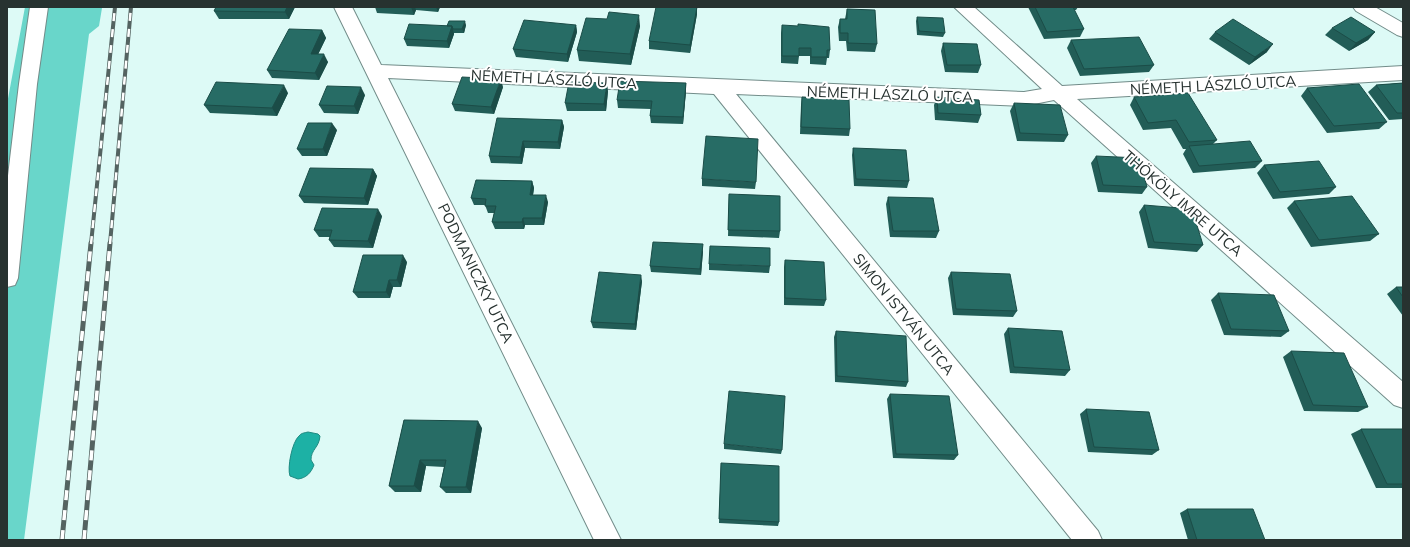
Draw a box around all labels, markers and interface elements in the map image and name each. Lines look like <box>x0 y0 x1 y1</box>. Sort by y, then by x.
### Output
street label: NÉMETH LÁSZLÓ UTCA <box>470 65 638 93</box>
street label: NÉMETH LÁSZLÓ UTCA <box>1129 71 1297 99</box>
street label: NÉMETH LÁSZLÓ UTCA <box>806 82 974 106</box>
street label: THÖKÖLY IMRE UTCA <box>1119 146 1247 260</box>
street label: PODMANICZKY UTCA <box>434 200 518 346</box>
street label: SIMON ISTVÁN UTCA <box>849 249 959 379</box>

